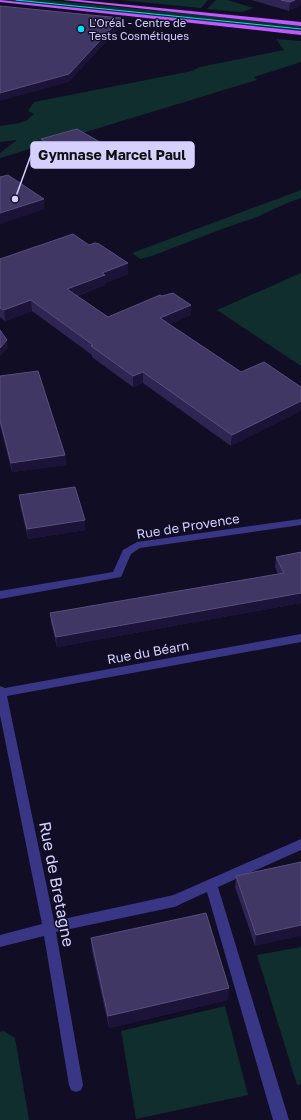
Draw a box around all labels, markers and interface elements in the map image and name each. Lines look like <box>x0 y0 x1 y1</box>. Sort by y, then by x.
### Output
place label: L'Oréal - Centre de Tests Cosmétiques <box>89 16 189 42</box>
marker: L'Oréal - Centre de Tests Cosmétiques <box>76 24 86 34</box>
callout: Gymnase Marcel Paul <box>31 142 194 168</box>
text: Gymnase Marcel Paul <box>38 146 186 163</box>
street label: Rue de Provence <box>135 510 241 542</box>
street label: Rue du Béarn <box>106 637 190 667</box>
street label: Rue de Bretagne <box>35 820 79 948</box>

